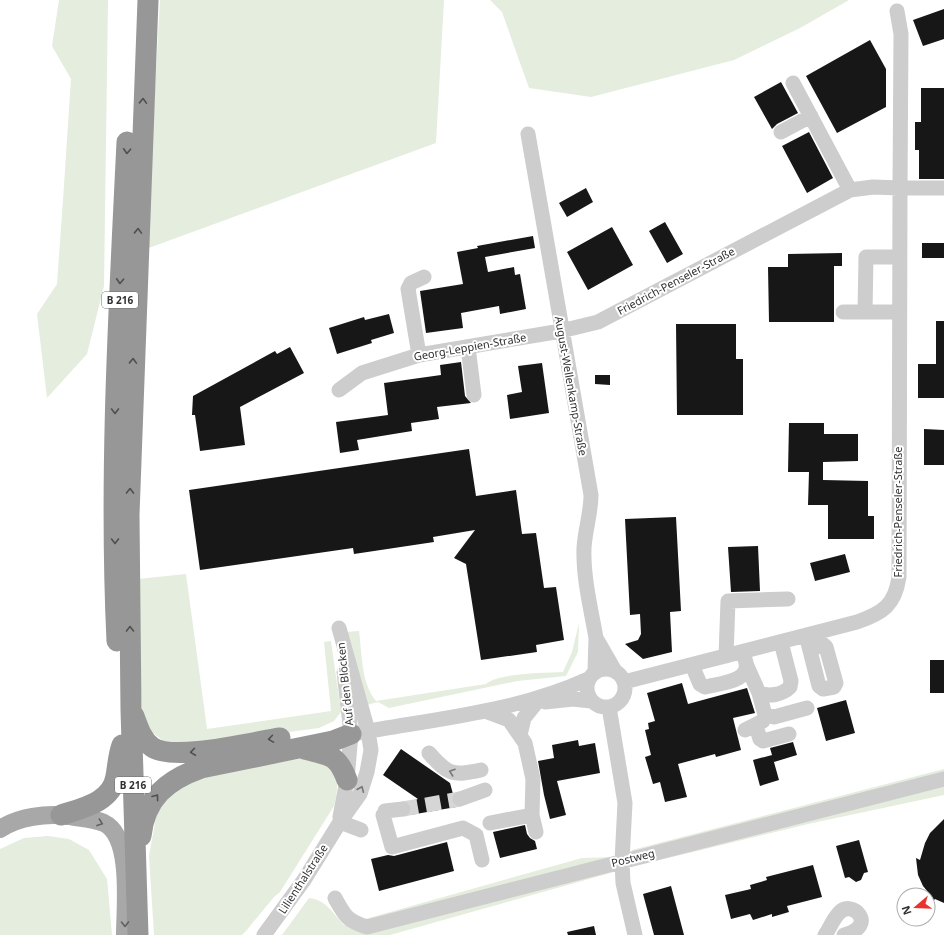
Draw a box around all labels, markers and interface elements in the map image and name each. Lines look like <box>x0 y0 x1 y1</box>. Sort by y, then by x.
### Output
one-way arrow <box>139 98 148 104</box>
one-way arrow <box>123 148 131 154</box>
one-way arrow <box>134 228 143 234</box>
street label: Friedrich-Penseler-Straße <box>614 243 737 318</box>
one-way arrow <box>116 278 125 284</box>
road number: B 216 <box>102 292 138 308</box>
street label: August-Wellenkamp-Straße <box>552 315 591 457</box>
street label: Georg-Leppien-Straße <box>412 329 527 364</box>
one-way arrow <box>129 358 138 364</box>
one-way arrow <box>111 408 119 414</box>
street label: Friedrich-Penseler-Straße <box>890 447 905 577</box>
one-way arrow <box>126 488 134 494</box>
one-way arrow <box>111 538 119 544</box>
one-way arrow <box>126 626 134 632</box>
street label: Auf den Blöcken <box>333 642 356 727</box>
one-way arrow <box>268 734 274 743</box>
one-way arrow <box>190 747 196 756</box>
one-way arrow <box>448 768 455 777</box>
road number: B 216 <box>115 777 151 793</box>
one-way arrow <box>356 786 364 793</box>
one-way arrow <box>151 795 158 802</box>
one-way arrow <box>96 818 103 826</box>
street label: Lilienthalstraße <box>275 841 331 916</box>
street label: Postweg <box>610 845 656 870</box>
north arrow <box>896 887 936 927</box>
text: N <box>898 904 915 917</box>
one-way arrow <box>121 921 129 927</box>

